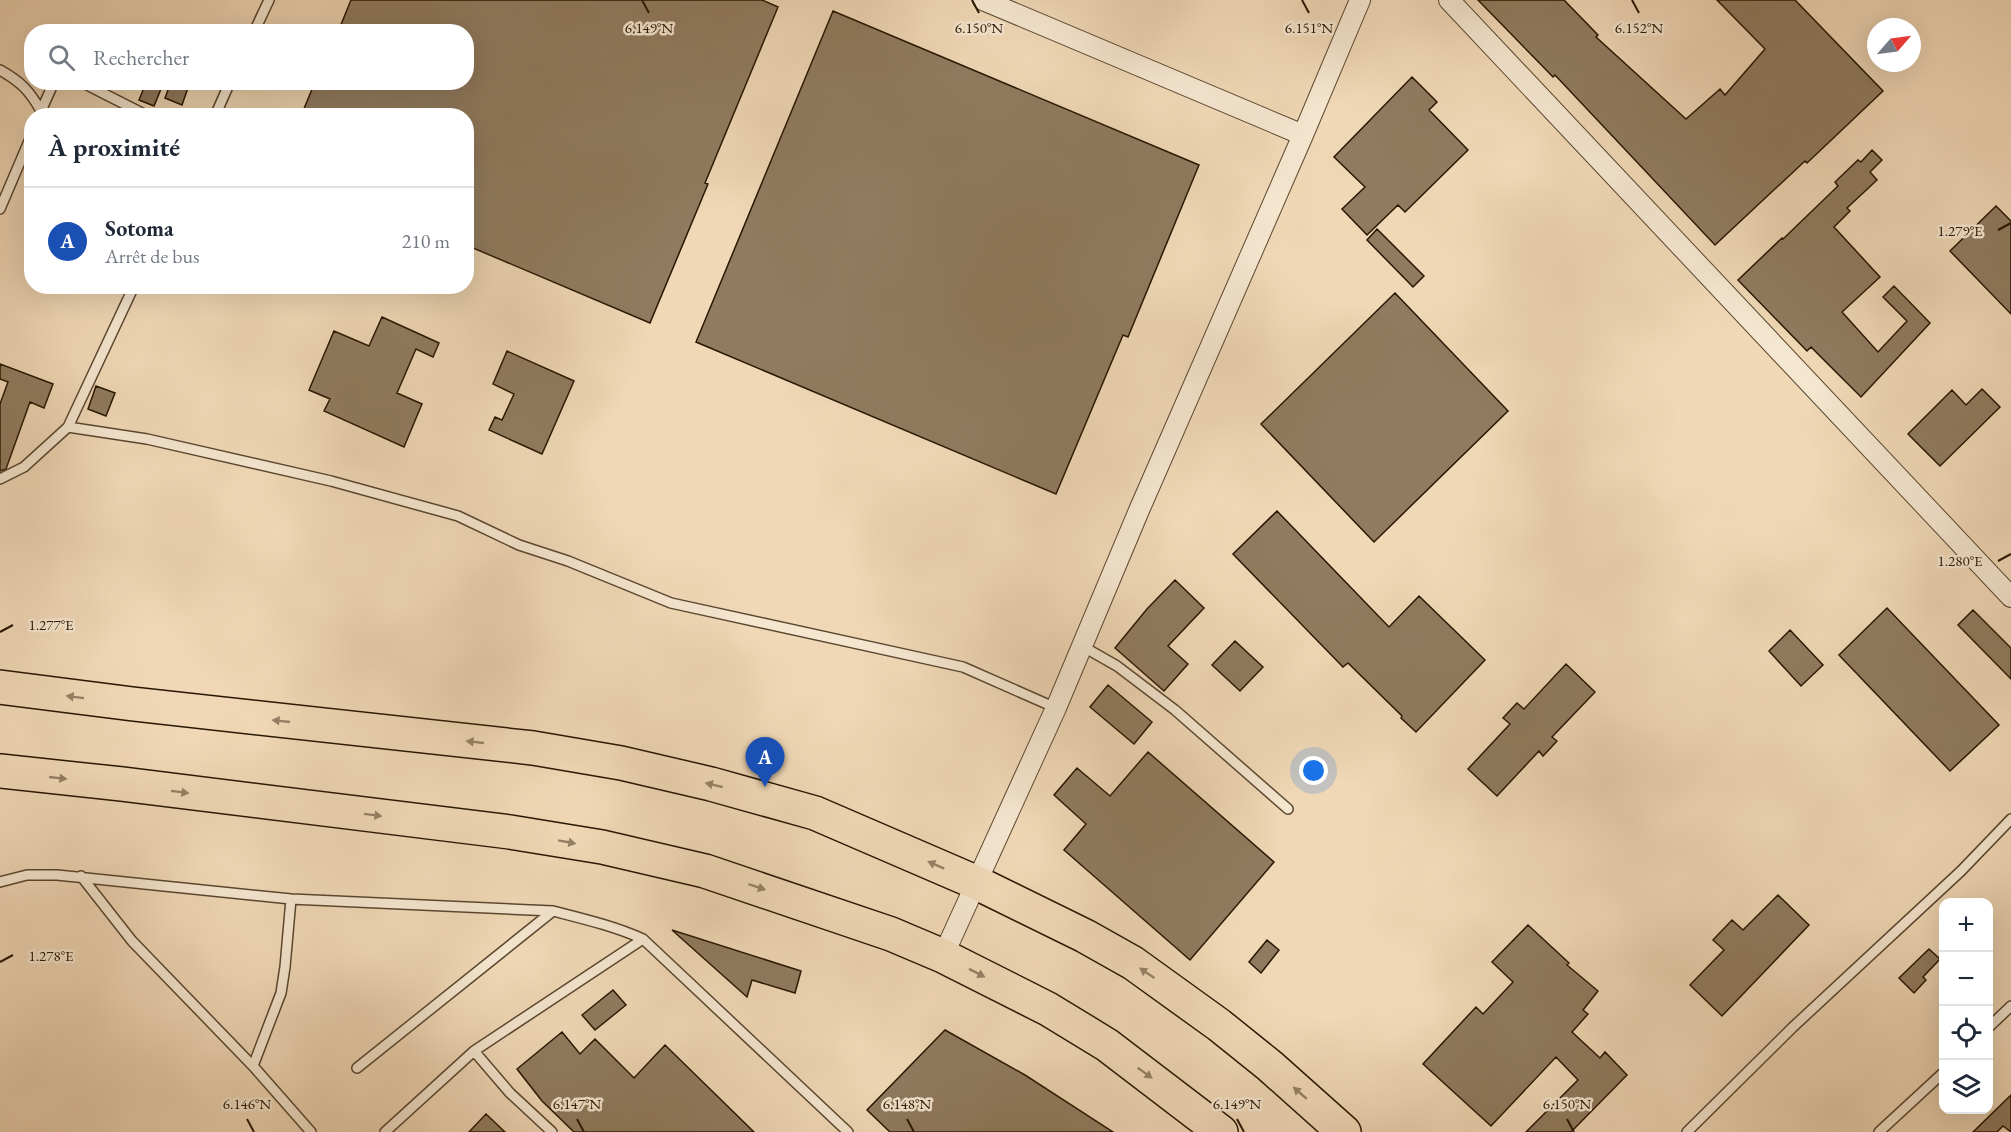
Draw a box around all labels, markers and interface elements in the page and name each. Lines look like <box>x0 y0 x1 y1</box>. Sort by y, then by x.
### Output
text: 6.149°N <box>625 18 673 37</box>
text: 6.150°N <box>955 18 1003 37</box>
text: 6.151°N <box>1285 18 1333 37</box>
text: 6.152°N <box>1615 18 1663 37</box>
north arrow <box>1867 18 1921 72</box>
search box <box>24 24 474 90</box>
icon: search <box>45 41 78 74</box>
text: Rechercher <box>93 43 189 72</box>
text: À proximité <box>48 130 180 164</box>
text: Sotoma <box>105 214 174 243</box>
text: 1.279°E <box>1937 221 1983 240</box>
text: A <box>60 228 75 254</box>
text: 210 m <box>402 228 450 254</box>
text: Arrêt de bus <box>105 243 200 269</box>
text: 1.280°E <box>1937 551 1983 570</box>
text: 1.277°E <box>28 615 74 634</box>
one-way arrow <box>65 692 84 701</box>
one-way arrow <box>271 716 290 725</box>
one-way arrow <box>465 737 484 747</box>
pin: A <box>746 738 784 787</box>
your location <box>1299 756 1328 785</box>
one-way arrow <box>49 773 68 783</box>
one-way arrow <box>705 779 723 789</box>
one-way arrow <box>170 787 189 796</box>
one-way arrow <box>364 811 383 820</box>
one-way arrow <box>558 837 577 846</box>
one-way arrow <box>927 860 945 870</box>
one-way arrow <box>748 883 766 893</box>
map controls <box>1939 898 1993 1114</box>
button: + <box>1939 898 1993 952</box>
text: 1.278°E <box>28 946 74 965</box>
button: − <box>1939 952 1993 1006</box>
one-way arrow <box>1139 967 1155 979</box>
one-way arrow <box>969 968 986 978</box>
button: locate <box>1939 1006 1993 1060</box>
button: layers <box>1939 1060 1993 1114</box>
one-way arrow <box>1137 1066 1152 1078</box>
one-way arrow <box>1293 1087 1308 1100</box>
text: 6.146°N <box>223 1094 271 1113</box>
text: 6.147°N <box>553 1094 601 1113</box>
text: 6.148°N <box>883 1094 931 1113</box>
text: 6.149°N <box>1213 1094 1261 1113</box>
text: 6.150°N <box>1543 1094 1591 1113</box>

